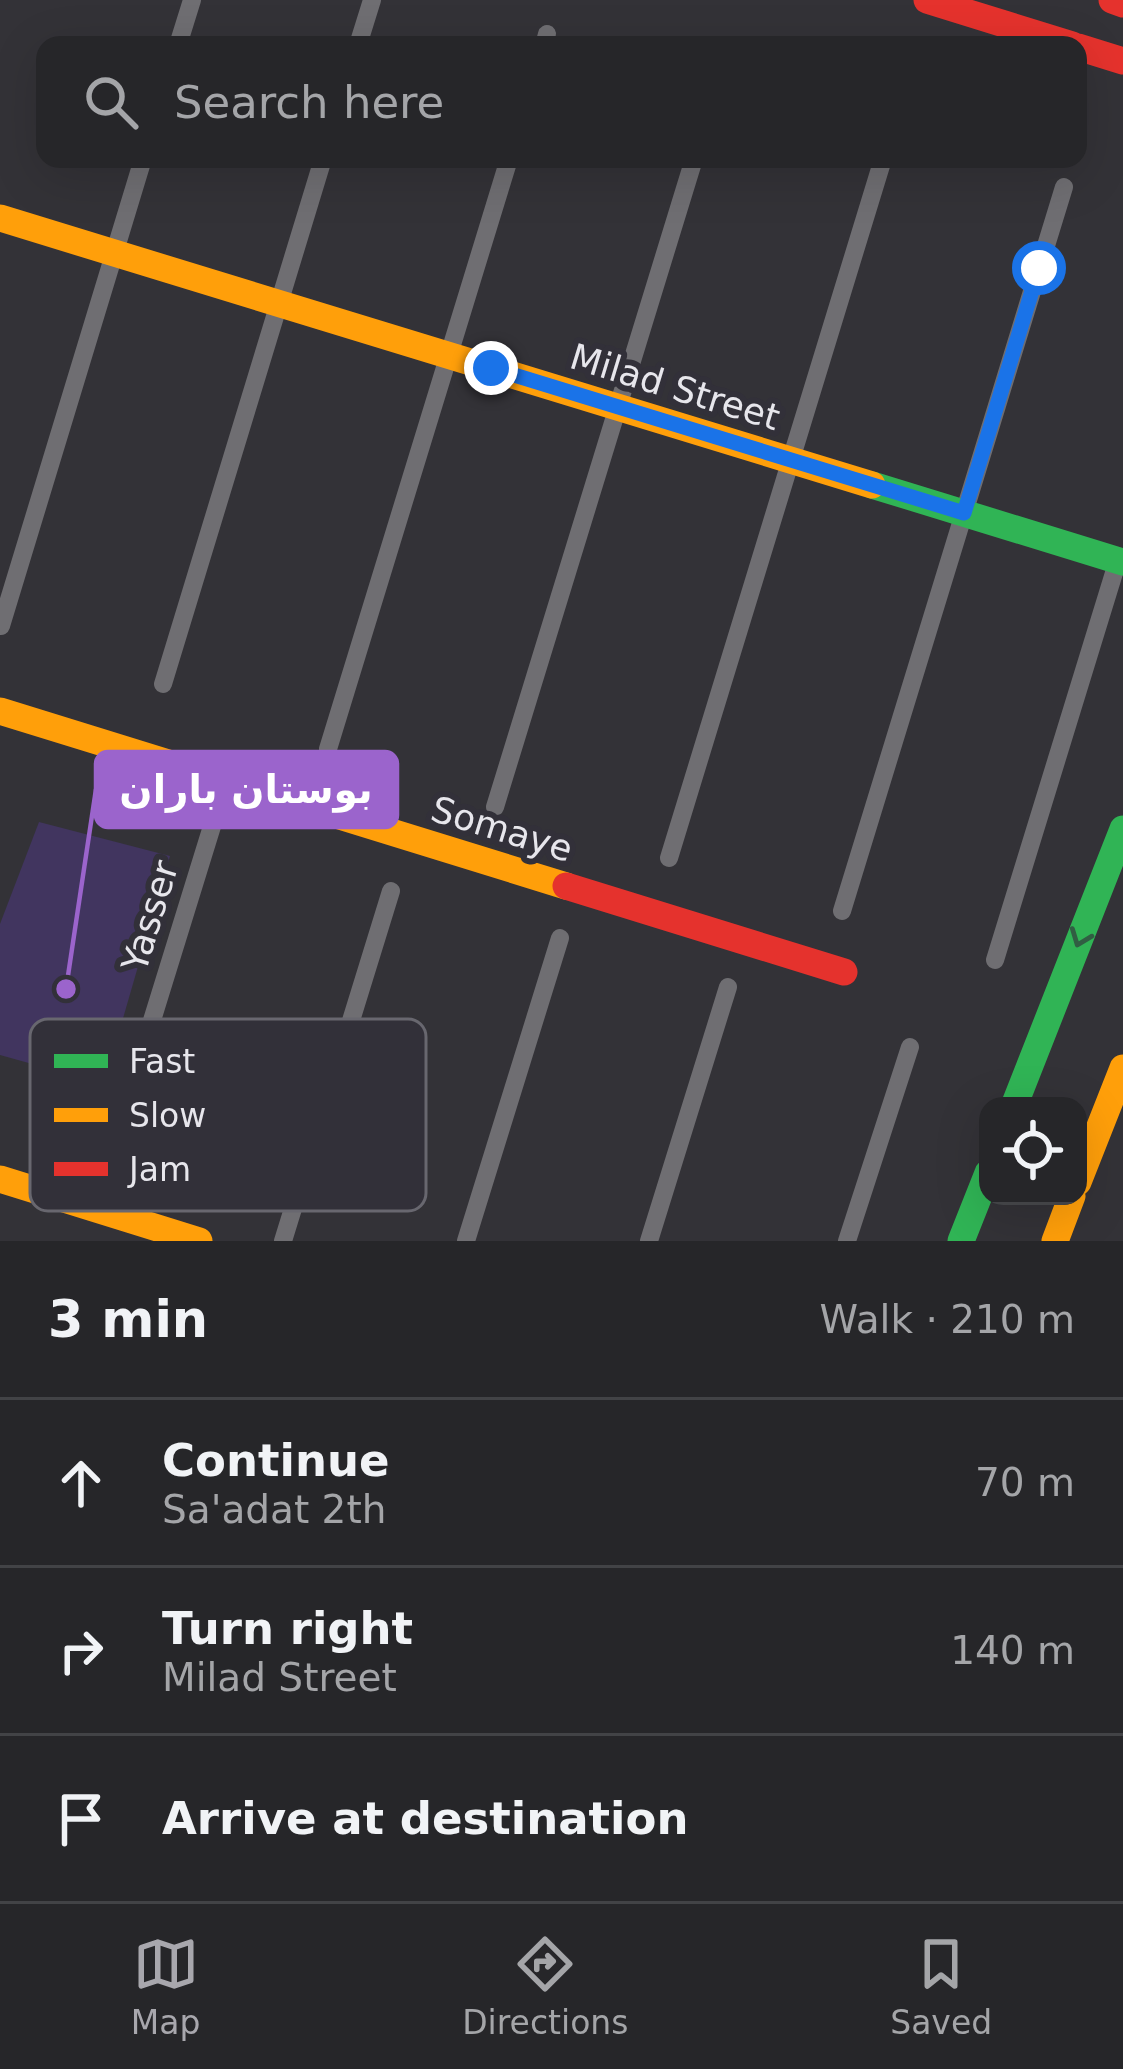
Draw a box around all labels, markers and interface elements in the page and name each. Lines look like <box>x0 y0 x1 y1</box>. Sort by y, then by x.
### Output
search box <box>36 36 1087 168</box>
icon: search <box>78 69 144 135</box>
text: Search here <box>174 76 444 129</box>
route start <box>1012 241 1066 295</box>
street label: Milad Street <box>565 336 785 438</box>
route end <box>464 341 518 395</box>
callout: بوستان باران <box>96 752 397 827</box>
text: بوستان باران <box>119 767 373 813</box>
street label: Somaye <box>426 788 578 870</box>
street label: Yasser <box>114 856 186 977</box>
one-way arrow <box>1070 926 1095 947</box>
legend <box>30 1019 426 1211</box>
text: Fast <box>129 1042 195 1081</box>
text: Slow <box>129 1096 206 1135</box>
map controls <box>979 1097 1087 1205</box>
button: locate <box>979 1097 1087 1205</box>
text: Jam <box>127 1150 191 1189</box>
text: 3 min <box>48 1290 208 1349</box>
text: Walk · 210 m <box>820 1297 1075 1342</box>
text: Continue <box>162 1434 390 1487</box>
icon: ahead <box>48 1450 114 1516</box>
text: 70 m <box>975 1460 1075 1505</box>
text: Sa'adat 2th <box>162 1487 386 1532</box>
text: Turn right <box>162 1602 413 1655</box>
icon: right <box>48 1618 114 1684</box>
text: 140 m <box>950 1628 1075 1673</box>
text: Milad Street <box>162 1655 397 1700</box>
icon: arrive <box>48 1786 114 1852</box>
text: Arrive at destination <box>162 1792 688 1845</box>
tab: Map <box>131 1931 201 2042</box>
tab: Directions <box>462 1931 628 2042</box>
tab: Saved <box>890 1931 992 2042</box>

